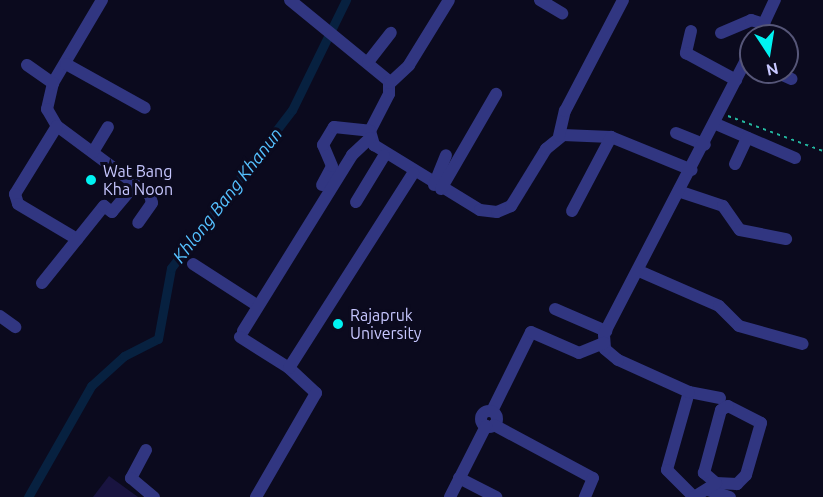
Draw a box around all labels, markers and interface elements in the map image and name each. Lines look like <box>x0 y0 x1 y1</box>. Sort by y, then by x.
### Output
north arrow <box>739 24 799 84</box>
text: N <box>765 60 780 80</box>
water label: Khlong Bang Khanun <box>168 123 286 267</box>
place label: Wat Bang Kha Noon <box>103 161 173 199</box>
marker: Wat Bang Kha Noon <box>84 173 98 187</box>
place label: Rajapruk University <box>350 305 421 343</box>
marker: Rajapruk University <box>331 317 345 331</box>

